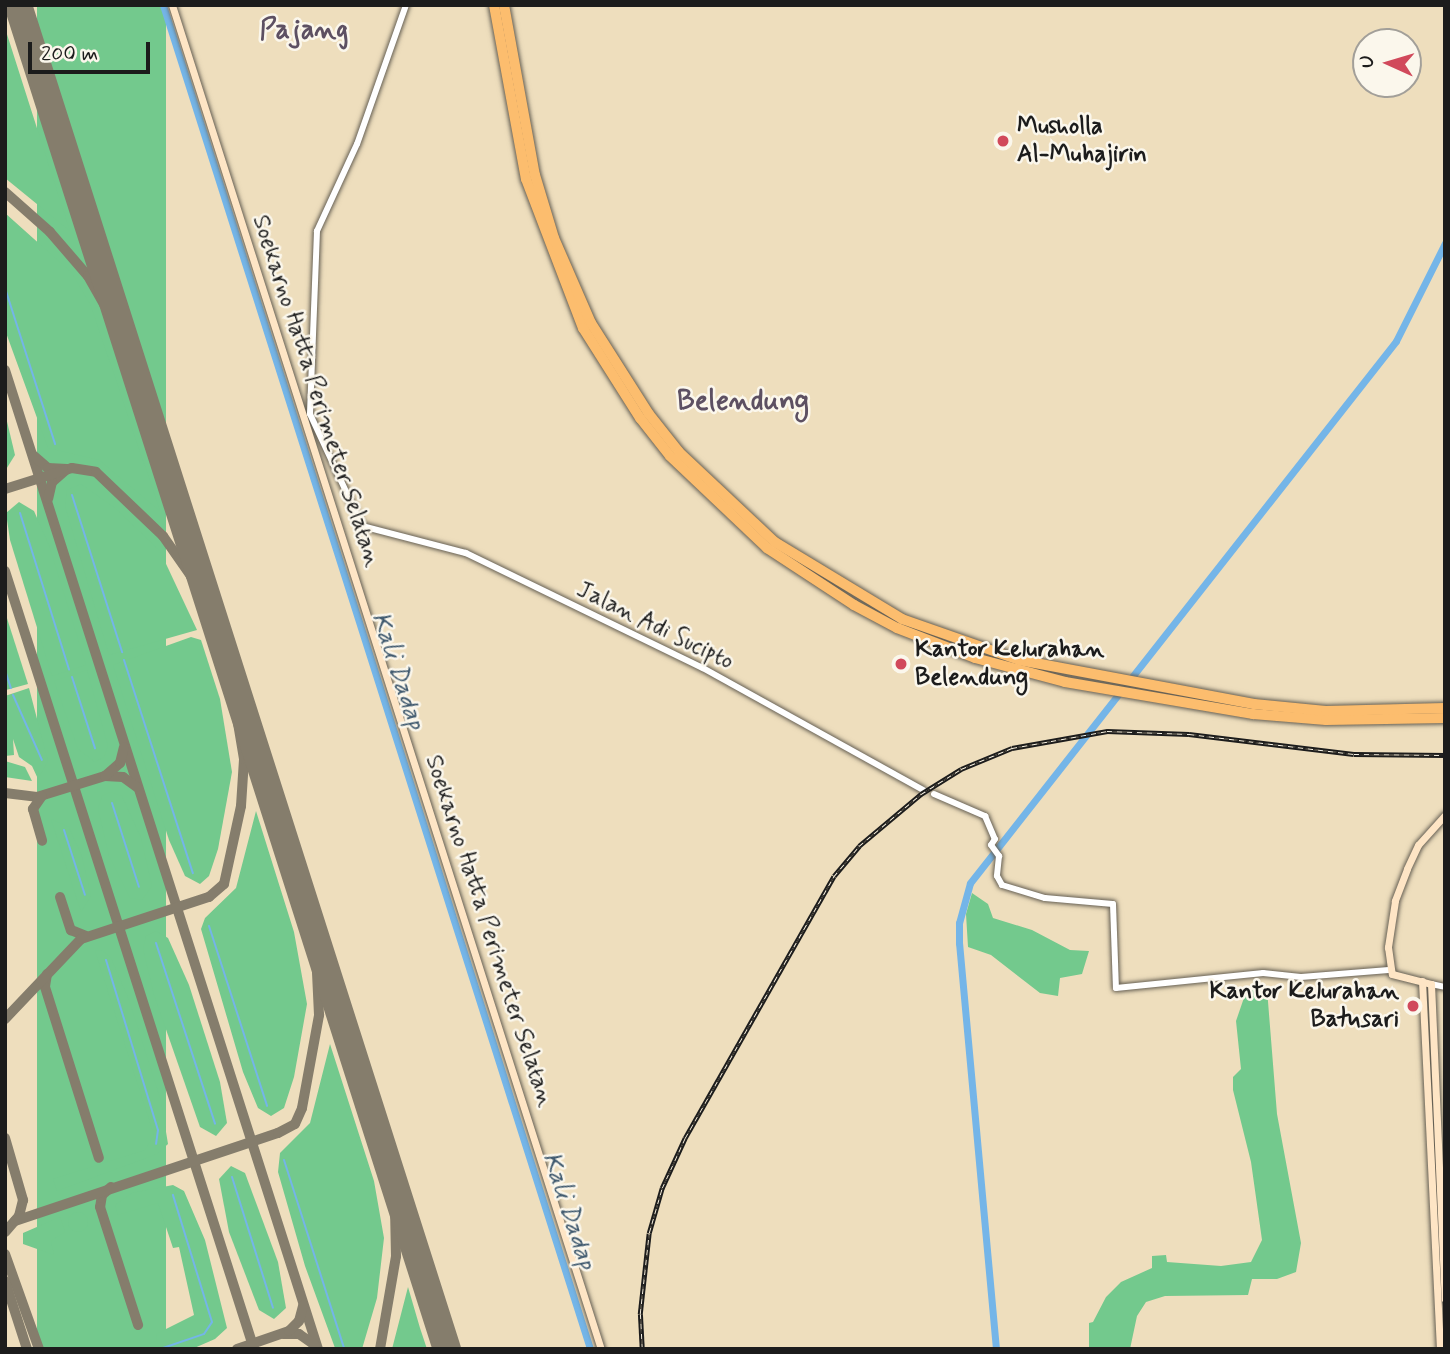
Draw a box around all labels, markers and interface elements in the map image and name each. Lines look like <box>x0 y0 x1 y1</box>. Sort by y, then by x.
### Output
district label: Pajang <box>260 14 348 48</box>
scale bar <box>32 28 154 72</box>
north arrow <box>1352 28 1422 98</box>
text: 200 m <box>41 40 98 68</box>
text: U <box>1355 55 1380 69</box>
place label: Musholla Al-Muhajirin <box>1017 113 1147 169</box>
marker: Musholla Al-Muhajirin <box>995 133 1011 149</box>
street label: Soekarno Hatta Perimeter Selatan <box>245 211 387 571</box>
district label: Belendung <box>677 385 809 419</box>
street label: Jalan Adi Sucipto <box>568 574 742 678</box>
water label: Kali Dadap <box>363 609 431 733</box>
place label: Kantor Kelurahan Belendung <box>915 636 1100 692</box>
marker: Kantor Kelurahan Belendung <box>893 656 909 672</box>
street label: Soekarno Hatta Perimeter Selatan <box>418 751 560 1111</box>
place label: Kantor Kelurahan Batusari <box>1214 978 1399 1034</box>
marker: Kantor Kelurahan Batusari <box>1405 998 1421 1014</box>
water label: Kali Dadap <box>534 1149 602 1273</box>

